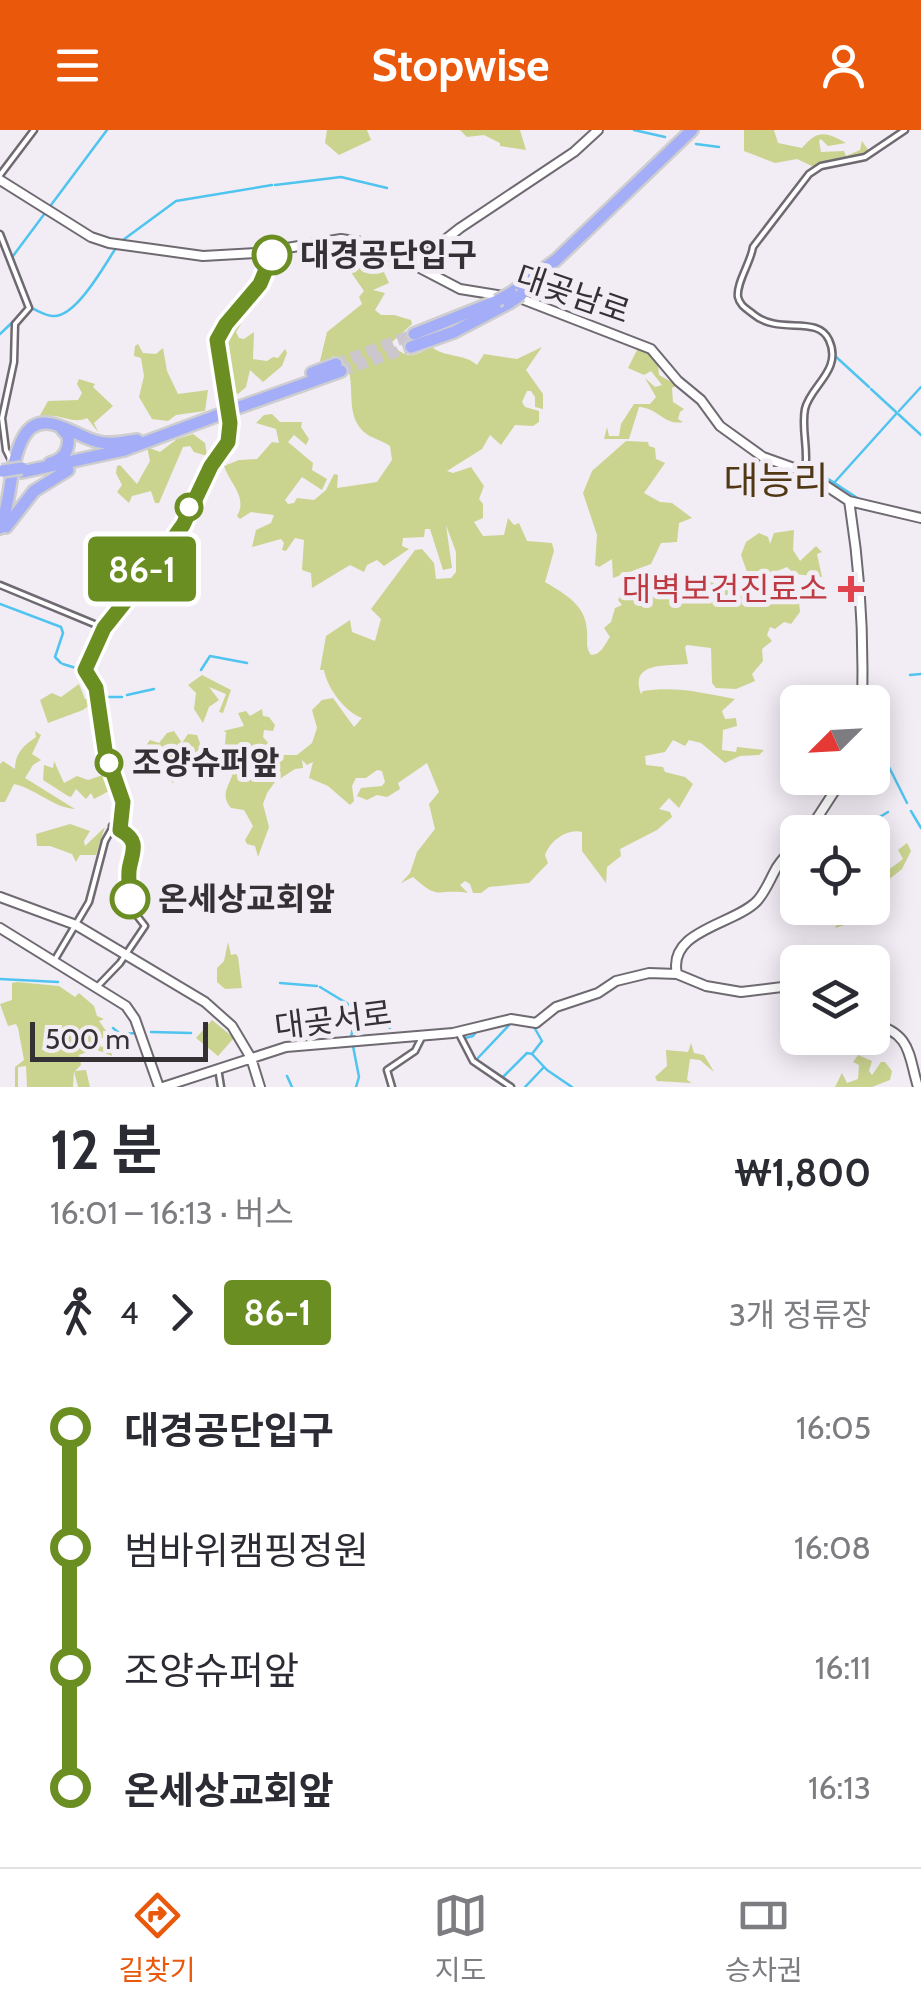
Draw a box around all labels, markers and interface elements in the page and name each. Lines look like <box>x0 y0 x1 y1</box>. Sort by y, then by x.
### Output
icon: menu <box>50 38 105 93</box>
text: Stopwise <box>372 38 549 92</box>
icon: person <box>816 38 871 93</box>
place label: 대경공단입구 <box>300 235 477 274</box>
marker: 대경공단입구 <box>253 236 291 274</box>
street label: 대곶남로 <box>511 256 635 331</box>
district label: 대능리 <box>724 457 828 504</box>
unlabelled marker <box>176 494 202 520</box>
line badge: 86-1 <box>72 536 212 602</box>
text: 86-1 <box>108 548 176 591</box>
place label: 대벽보건진료소 <box>622 569 828 608</box>
marker: 대벽보건진료소 <box>838 576 864 602</box>
north arrow <box>780 685 890 795</box>
map controls <box>780 685 890 1055</box>
place label: 조양슈퍼앞 <box>132 743 279 782</box>
marker: 조양슈퍼앞 <box>96 750 122 776</box>
button: locate <box>780 815 890 925</box>
place label: 온세상교회앞 <box>158 879 335 918</box>
marker: 온세상교회앞 <box>111 880 149 918</box>
button: layers <box>780 945 890 1055</box>
street label: 대곶서로 <box>272 993 394 1046</box>
scale bar <box>30 1017 208 1061</box>
text: 500 m <box>45 1022 130 1056</box>
text: 12 분 <box>50 1116 162 1183</box>
text: ₩1,800 <box>735 1149 871 1196</box>
text: 16:01 – 16:13 · 버스 <box>50 1193 294 1232</box>
icon: walk <box>50 1285 105 1340</box>
icon: forward <box>154 1285 209 1340</box>
text: 86-1 <box>244 1291 311 1334</box>
text: 4 <box>120 1293 139 1332</box>
text: 3개 정류장 <box>729 1295 871 1334</box>
text: 대경공단입구 <box>124 1407 334 1454</box>
text: 16:05 <box>796 1408 871 1447</box>
text: 범바위캠핑정원 <box>124 1527 369 1574</box>
text: 16:08 <box>794 1528 871 1567</box>
text: 조양슈퍼앞 <box>124 1647 299 1694</box>
text: 16:11 <box>815 1648 871 1687</box>
text: 온세상교회앞 <box>124 1767 334 1814</box>
text: 16:13 <box>808 1768 871 1807</box>
tab: 길찾기 <box>119 1888 196 1988</box>
tab: 지도 <box>433 1888 488 1988</box>
tab: 승차권 <box>725 1888 802 1988</box>

